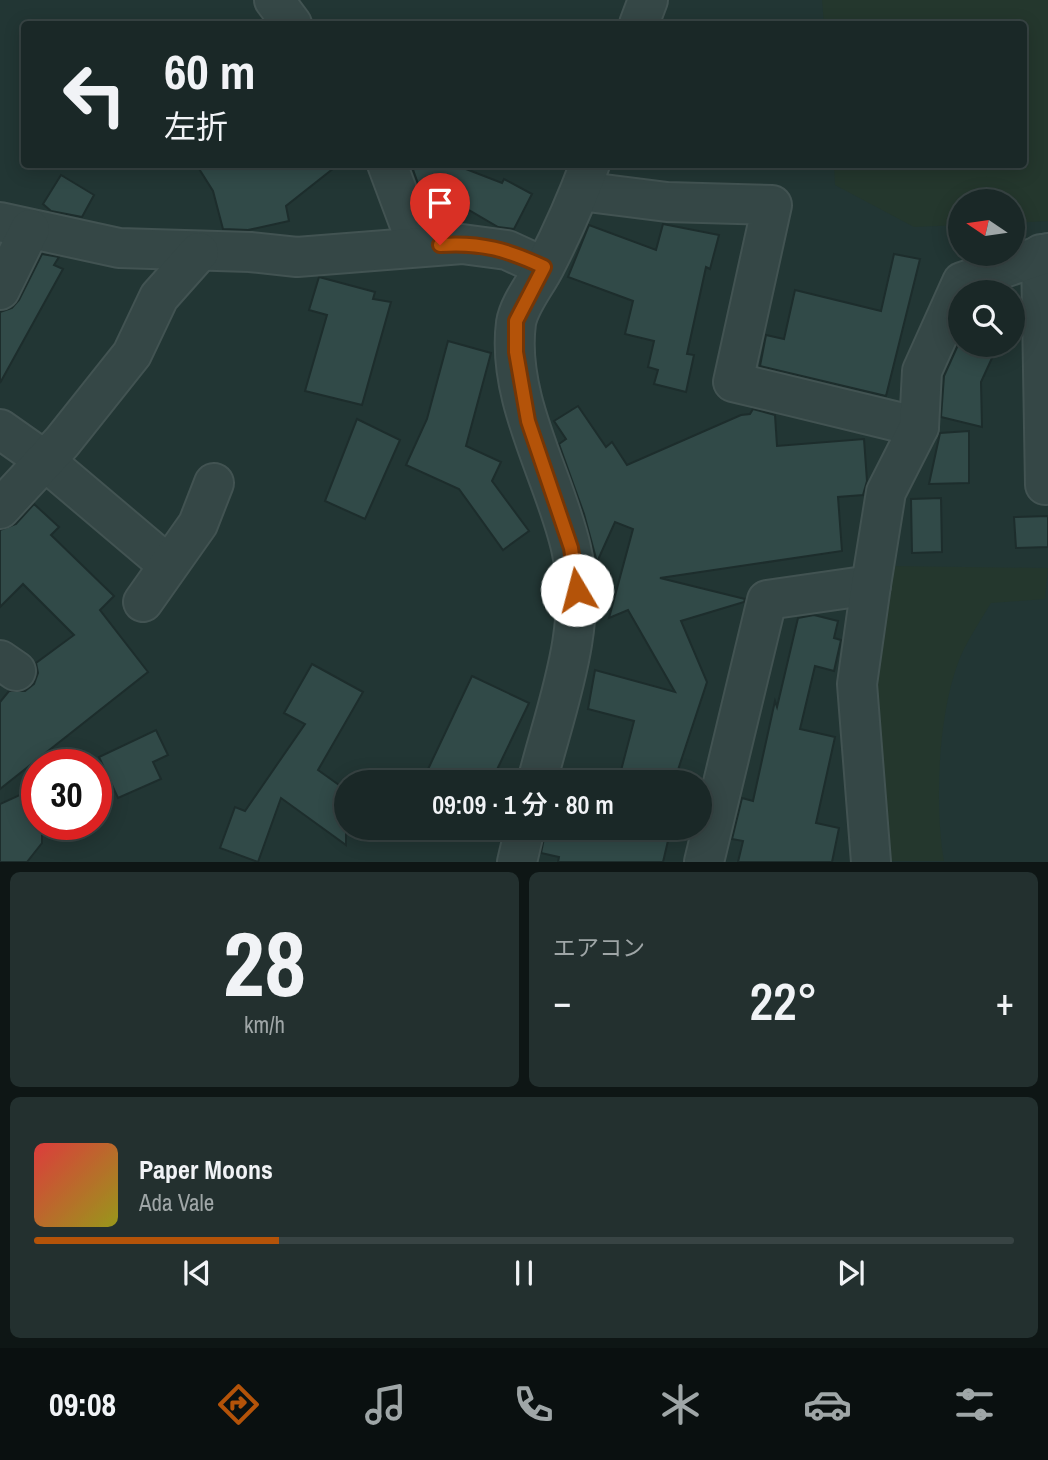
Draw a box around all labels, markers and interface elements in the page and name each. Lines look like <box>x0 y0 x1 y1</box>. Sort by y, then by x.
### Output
text: 60 m <box>164 38 256 104</box>
icon: left <box>49 49 140 140</box>
text: 左折 <box>164 105 228 148</box>
pin <box>410 173 470 245</box>
icon: arrive <box>421 184 459 222</box>
north arrow <box>948 189 1026 266</box>
map controls <box>948 189 1025 357</box>
button: search <box>948 280 1025 357</box>
position arrow <box>540 553 614 627</box>
speed limit sign: 30 <box>21 749 112 840</box>
text: 09:09 · 1 分 · 80 m <box>432 787 614 822</box>
text: 28 <box>223 902 306 1024</box>
text: エアコン <box>553 932 645 963</box>
text: 22° <box>749 966 818 1036</box>
text: − <box>553 976 571 1027</box>
text: + <box>996 976 1014 1027</box>
text: km/h <box>244 1009 285 1040</box>
text: Paper Moons <box>139 1152 273 1187</box>
text: Ada Vale <box>139 1187 214 1218</box>
icon: previous <box>178 1254 216 1292</box>
icon: pause <box>505 1254 543 1292</box>
icon: next <box>832 1254 870 1292</box>
icon: directions <box>214 1380 263 1429</box>
icon: music <box>361 1380 410 1429</box>
icon: phone <box>509 1380 558 1429</box>
icon: climate <box>656 1380 705 1429</box>
icon: car <box>803 1380 852 1429</box>
icon: filters <box>950 1380 999 1429</box>
text: 09:08 <box>49 1383 116 1426</box>

